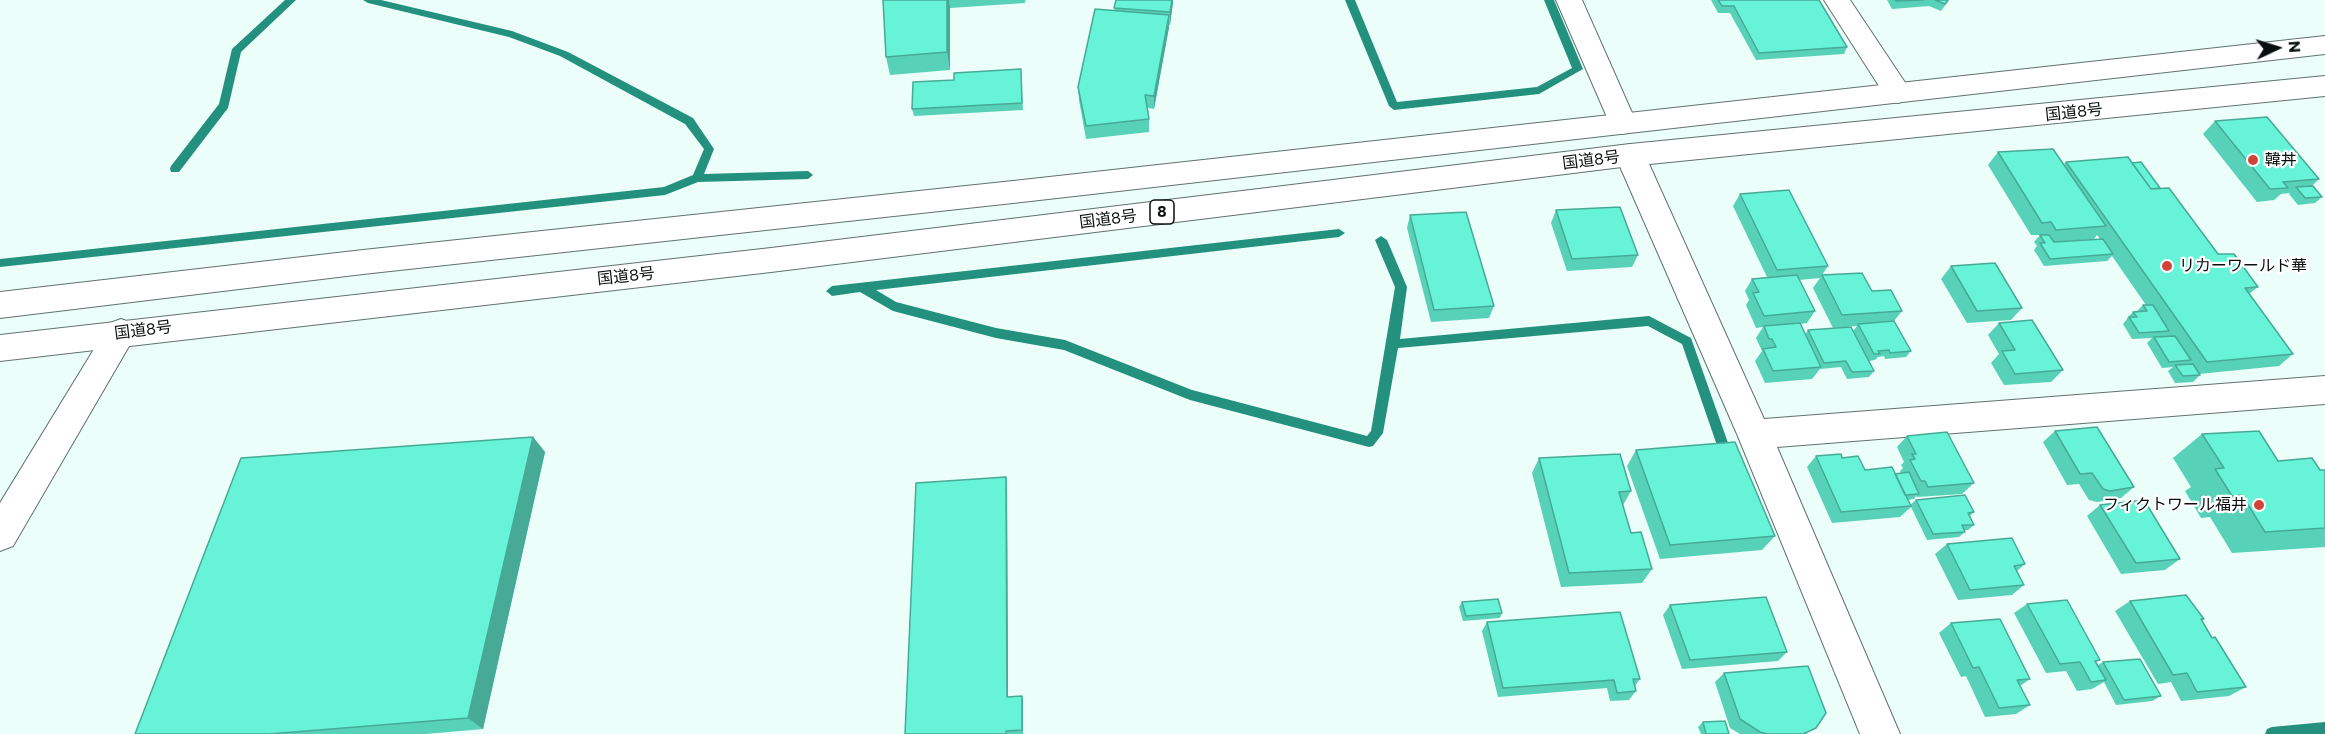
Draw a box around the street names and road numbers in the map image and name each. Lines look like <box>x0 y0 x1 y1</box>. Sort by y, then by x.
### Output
street label: 国道8号 <box>2044 99 2104 125</box>
street label: 国道8号 <box>1561 147 1621 173</box>
road number: 8 <box>1150 200 1174 224</box>
street label: 国道8号 <box>1078 206 1138 232</box>
street label: 国道8号 <box>596 263 656 289</box>
street label: 国道8号 <box>113 317 173 343</box>

